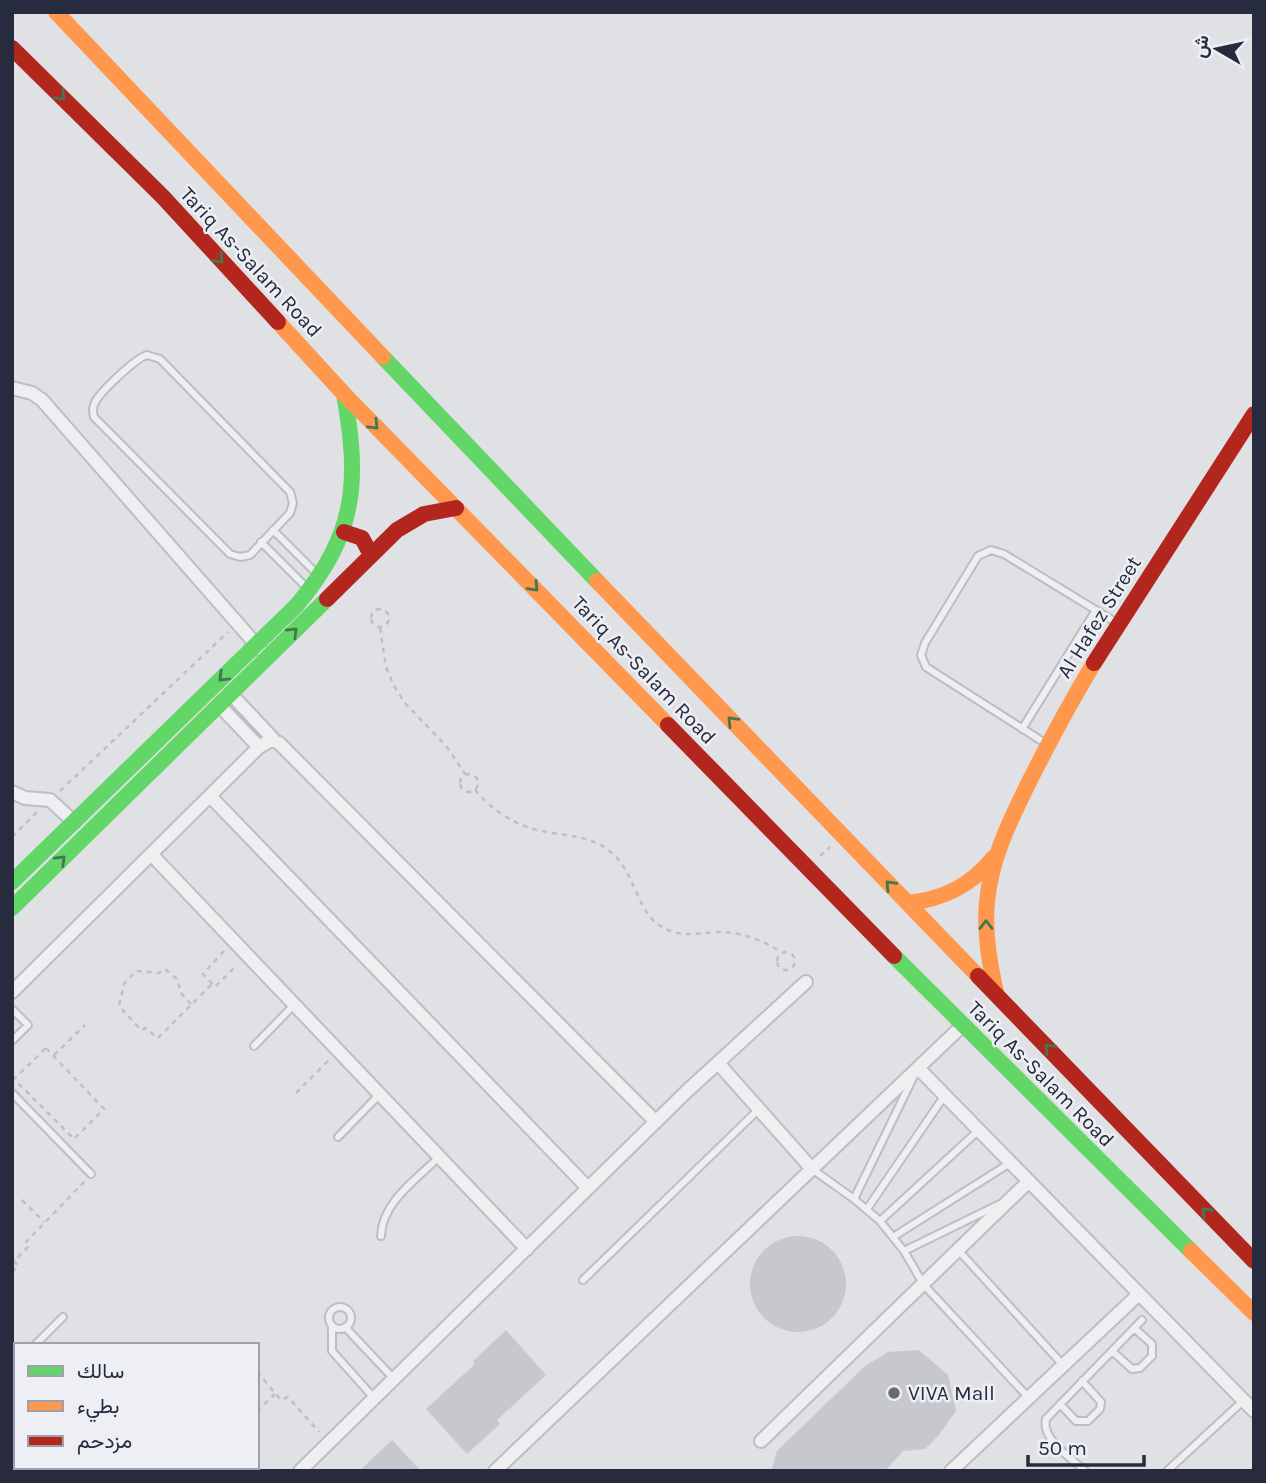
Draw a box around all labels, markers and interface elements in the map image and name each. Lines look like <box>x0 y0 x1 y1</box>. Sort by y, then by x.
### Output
north arrow <box>1182 14 1252 84</box>
text: ش <box>1189 33 1214 59</box>
one-way arrow <box>52 88 65 101</box>
street label: Tariq As-Salam Road <box>175 182 327 342</box>
one-way arrow <box>211 251 224 264</box>
one-way arrow <box>366 417 379 430</box>
street label: Al Hafez Street <box>1052 552 1146 682</box>
one-way arrow <box>526 579 539 592</box>
street label: Tariq As-Salam Road <box>567 591 721 749</box>
one-way arrow <box>285 627 298 640</box>
one-way arrow <box>219 668 232 681</box>
one-way arrow <box>728 716 741 729</box>
one-way arrow <box>53 856 65 868</box>
one-way arrow <box>886 880 899 893</box>
one-way arrow <box>978 919 994 930</box>
street label: Tariq As-Salam Road <box>963 996 1119 1152</box>
one-way arrow <box>1044 1043 1057 1056</box>
one-way arrow <box>1202 1207 1215 1220</box>
legend <box>14 1343 259 1469</box>
text: سالك <box>77 1359 124 1383</box>
place label: VIVA Mall <box>908 1381 995 1405</box>
marker: VIVA Mall <box>886 1385 902 1401</box>
text: بطيء <box>77 1394 120 1423</box>
scale bar <box>1028 1424 1144 1468</box>
text: مزدحم <box>77 1429 132 1455</box>
text: 50 m <box>1038 1436 1087 1460</box>

